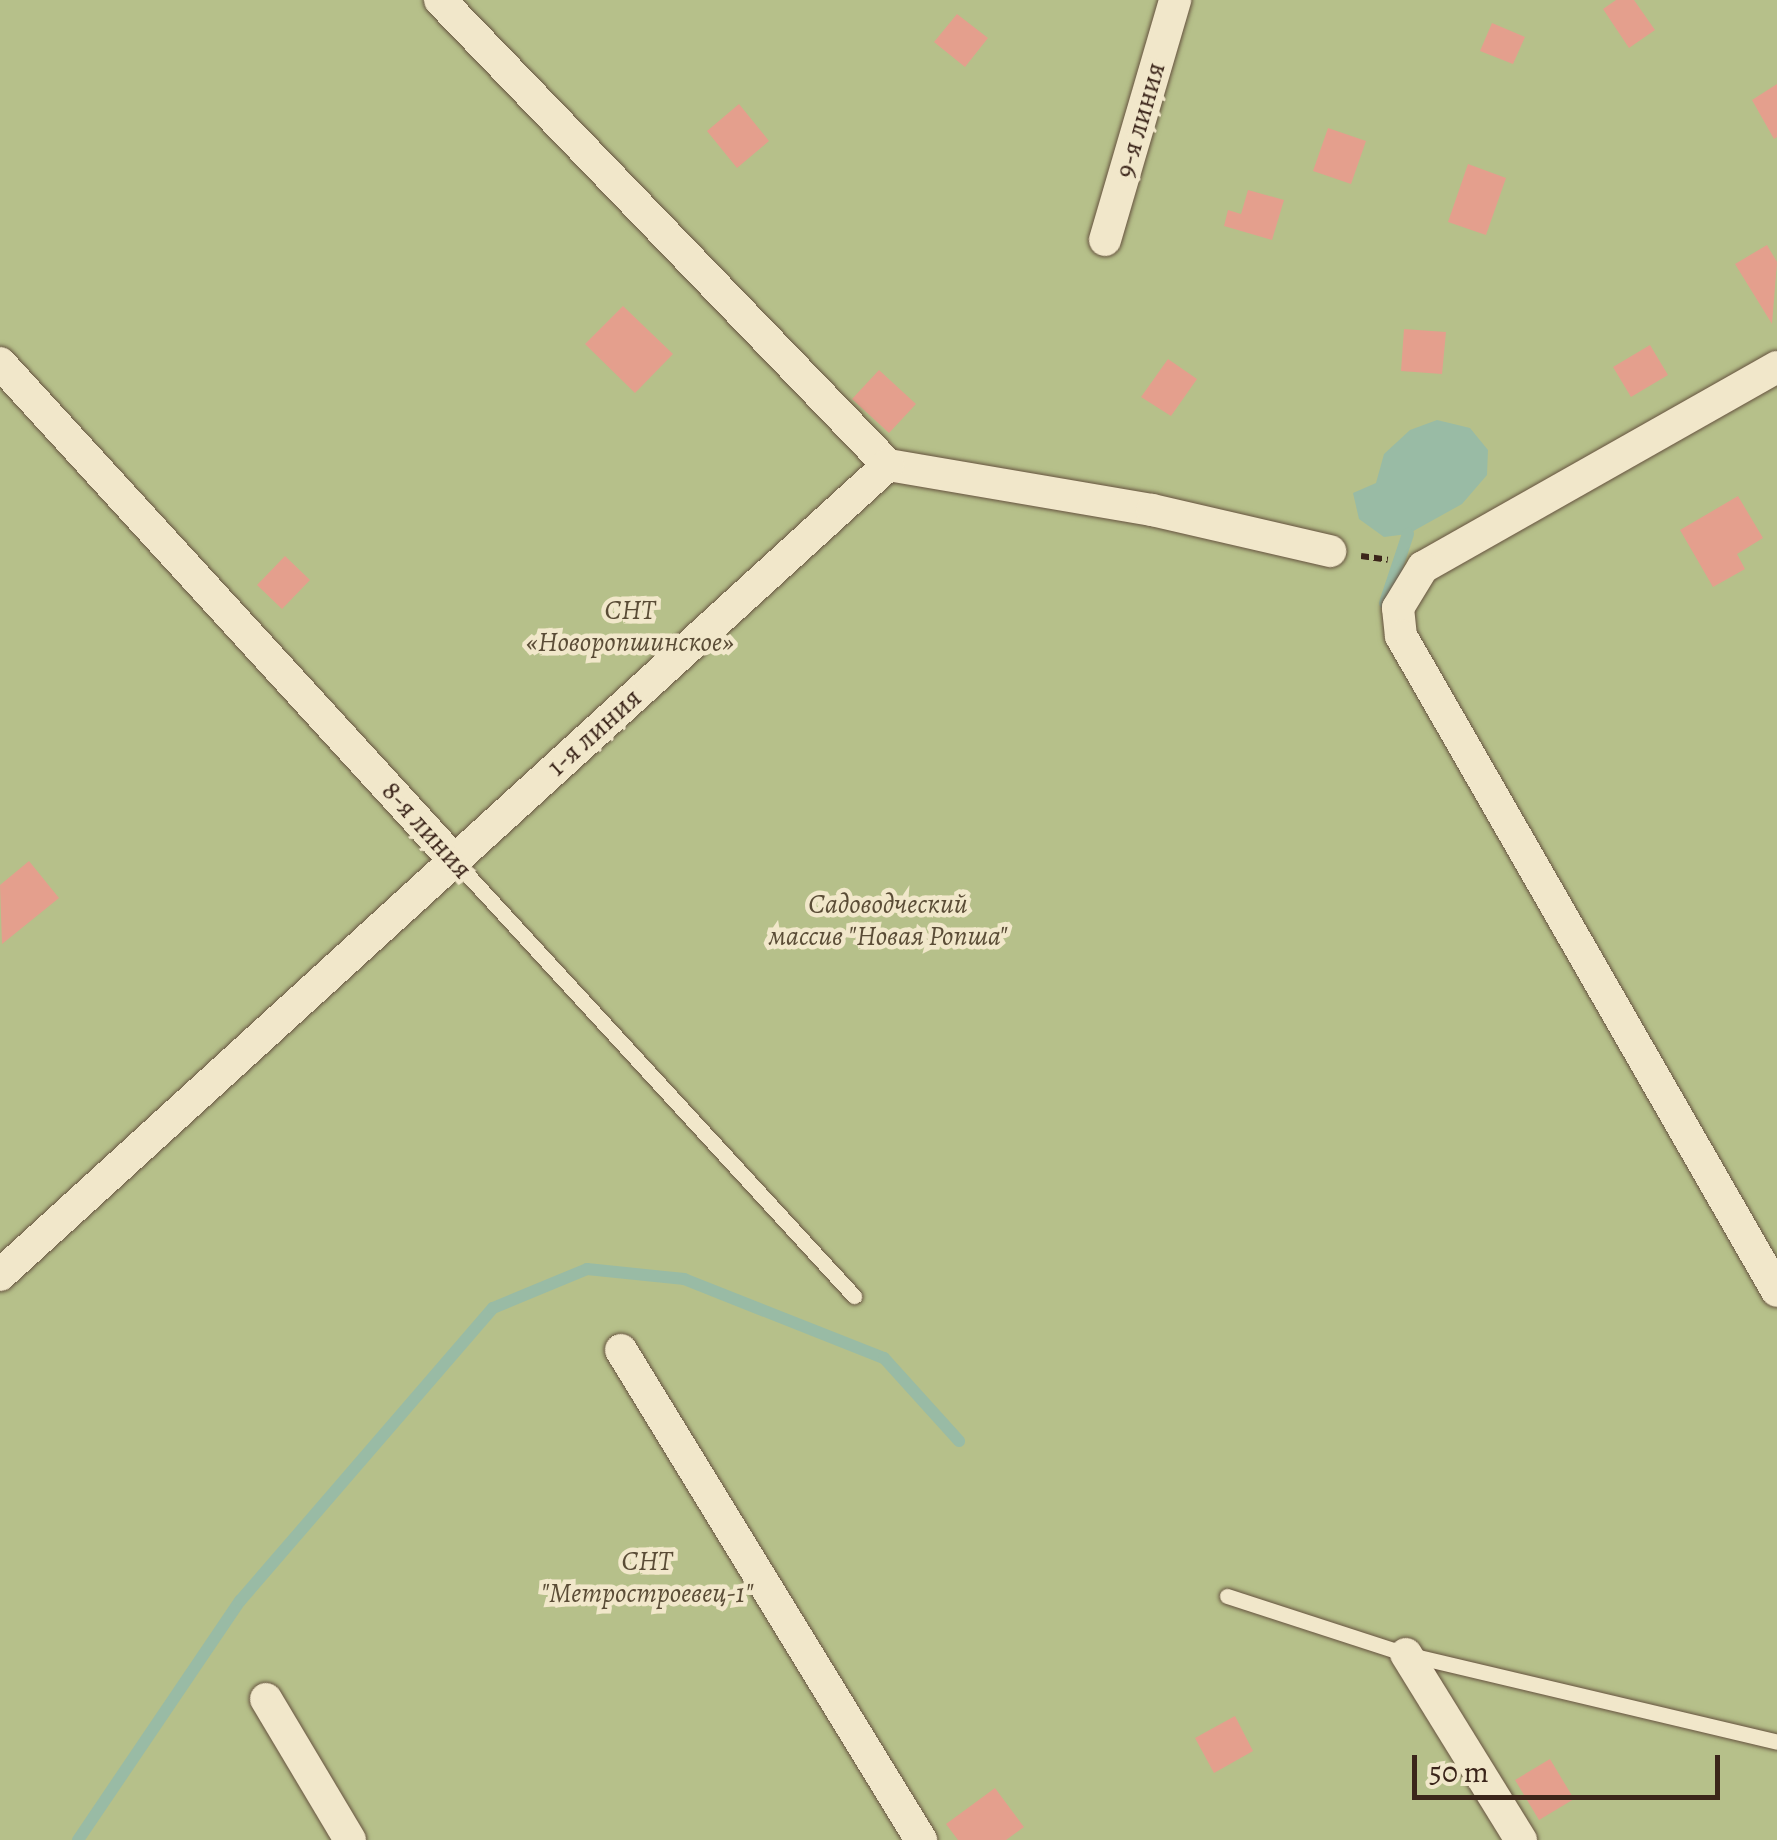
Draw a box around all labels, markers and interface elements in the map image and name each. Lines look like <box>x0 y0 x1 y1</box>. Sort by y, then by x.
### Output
street label: 9-я линия <box>1108 58 1172 182</box>
park label: СНТ «Новоропшинское» <box>526 593 734 659</box>
street label: 1-я линия <box>540 681 648 783</box>
street label: 8-я линия <box>375 774 479 886</box>
park label: Садоводческий массив "Новая Ропша" <box>769 887 1007 953</box>
park label: СНТ "Метростроевец-1" <box>541 1544 753 1610</box>
scale bar <box>1417 1735 1724 1797</box>
text: 50 m <box>1429 1752 1489 1792</box>

